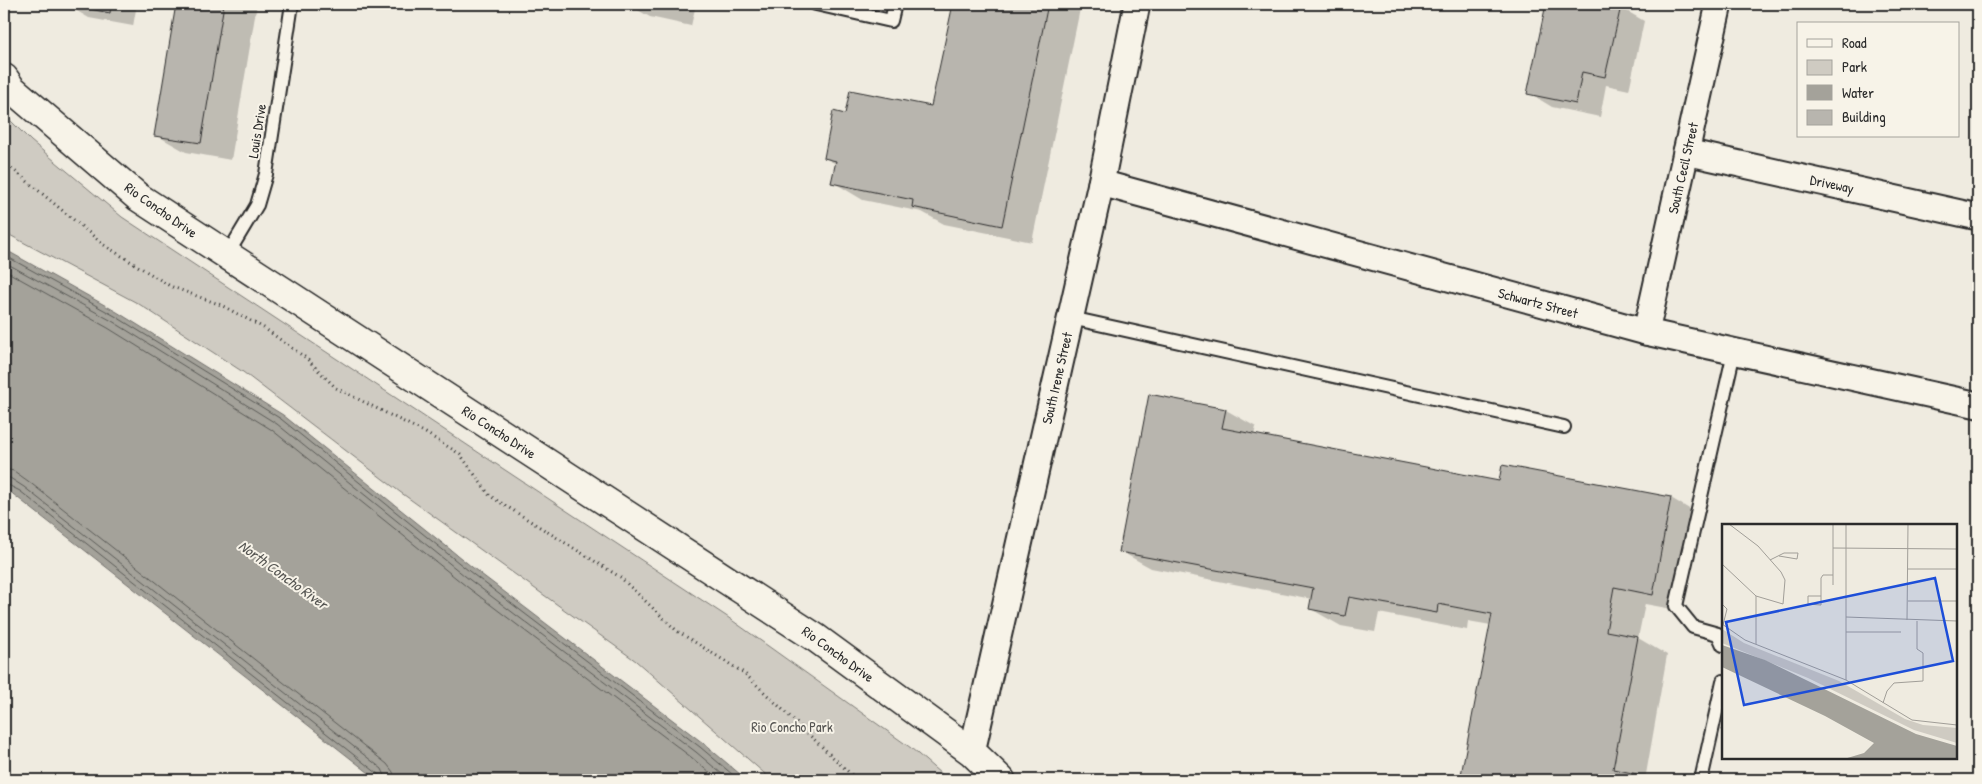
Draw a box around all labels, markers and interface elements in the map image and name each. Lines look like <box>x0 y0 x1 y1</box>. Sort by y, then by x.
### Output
legend <box>1797 22 1960 138</box>
text: Road <box>1842 32 1867 53</box>
text: Park <box>1842 56 1867 77</box>
text: Water <box>1842 82 1874 103</box>
street label: Louis Drive <box>243 102 270 159</box>
text: Building <box>1842 106 1886 127</box>
street label: South Cecil Street <box>1663 120 1702 215</box>
street label: Driveway <box>1808 170 1856 198</box>
street label: Rio Concho Drive <box>121 178 202 242</box>
street label: Schwartz Street <box>1496 283 1580 322</box>
street label: South Irene Street <box>1037 330 1076 426</box>
street label: Rio Concho Drive <box>459 401 540 463</box>
inset map <box>1722 524 1957 759</box>
water label: North Concho River <box>235 535 334 615</box>
street label: Rio Concho Drive <box>799 621 878 686</box>
park label: Rio Concho Park <box>751 717 833 736</box>

